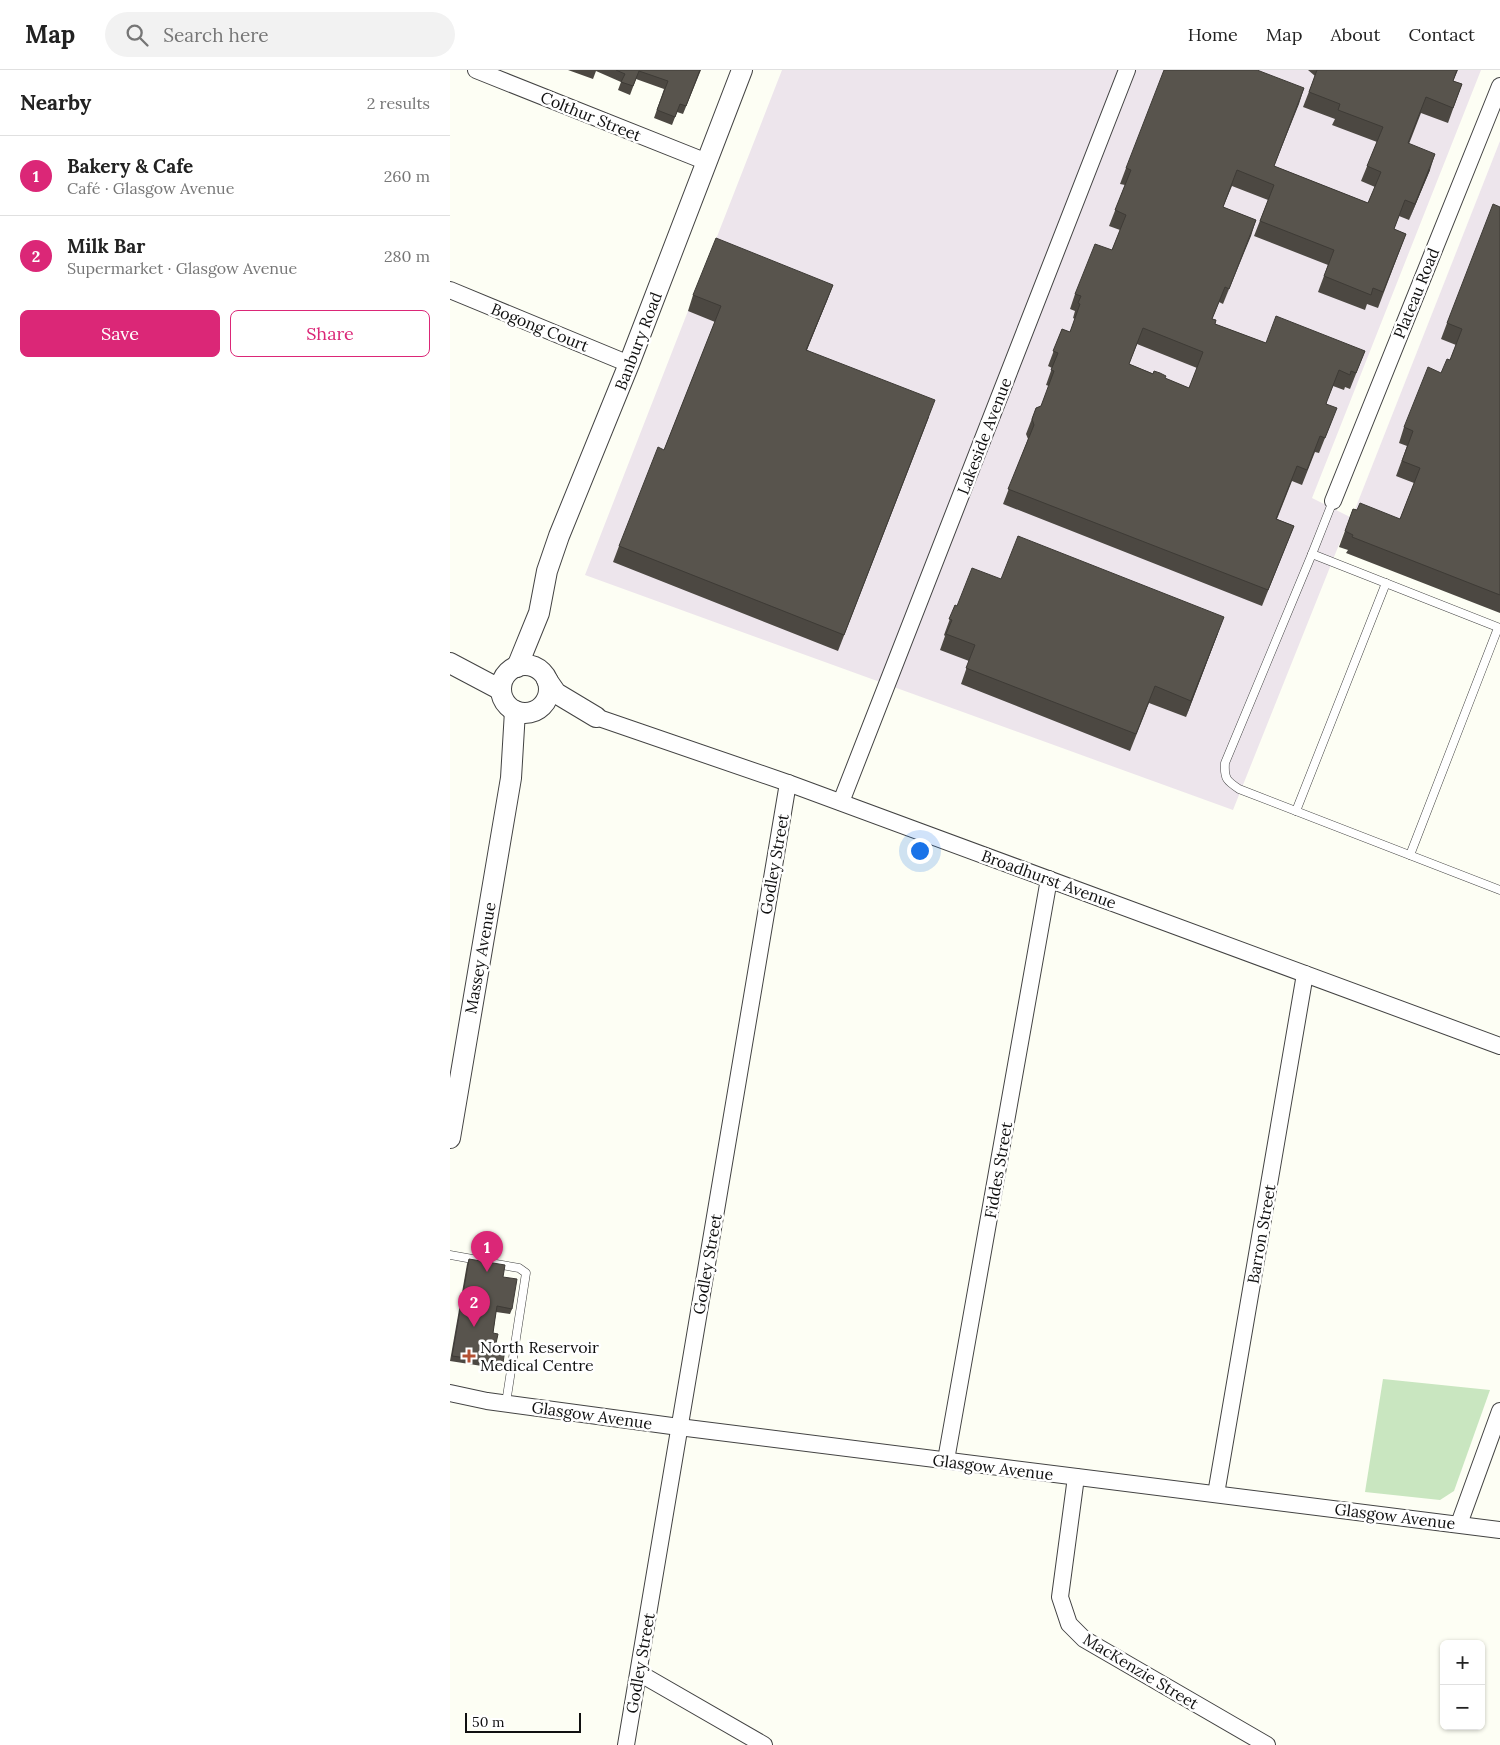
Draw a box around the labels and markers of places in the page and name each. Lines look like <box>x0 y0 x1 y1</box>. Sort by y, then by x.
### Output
pin: 1 <box>471 1231 503 1272</box>
pin: 2 <box>458 1286 490 1327</box>
place label: North Reservoir Medical Centre <box>480 1337 599 1375</box>
marker: North Reservoir Medical Centre <box>462 1349 476 1363</box>

